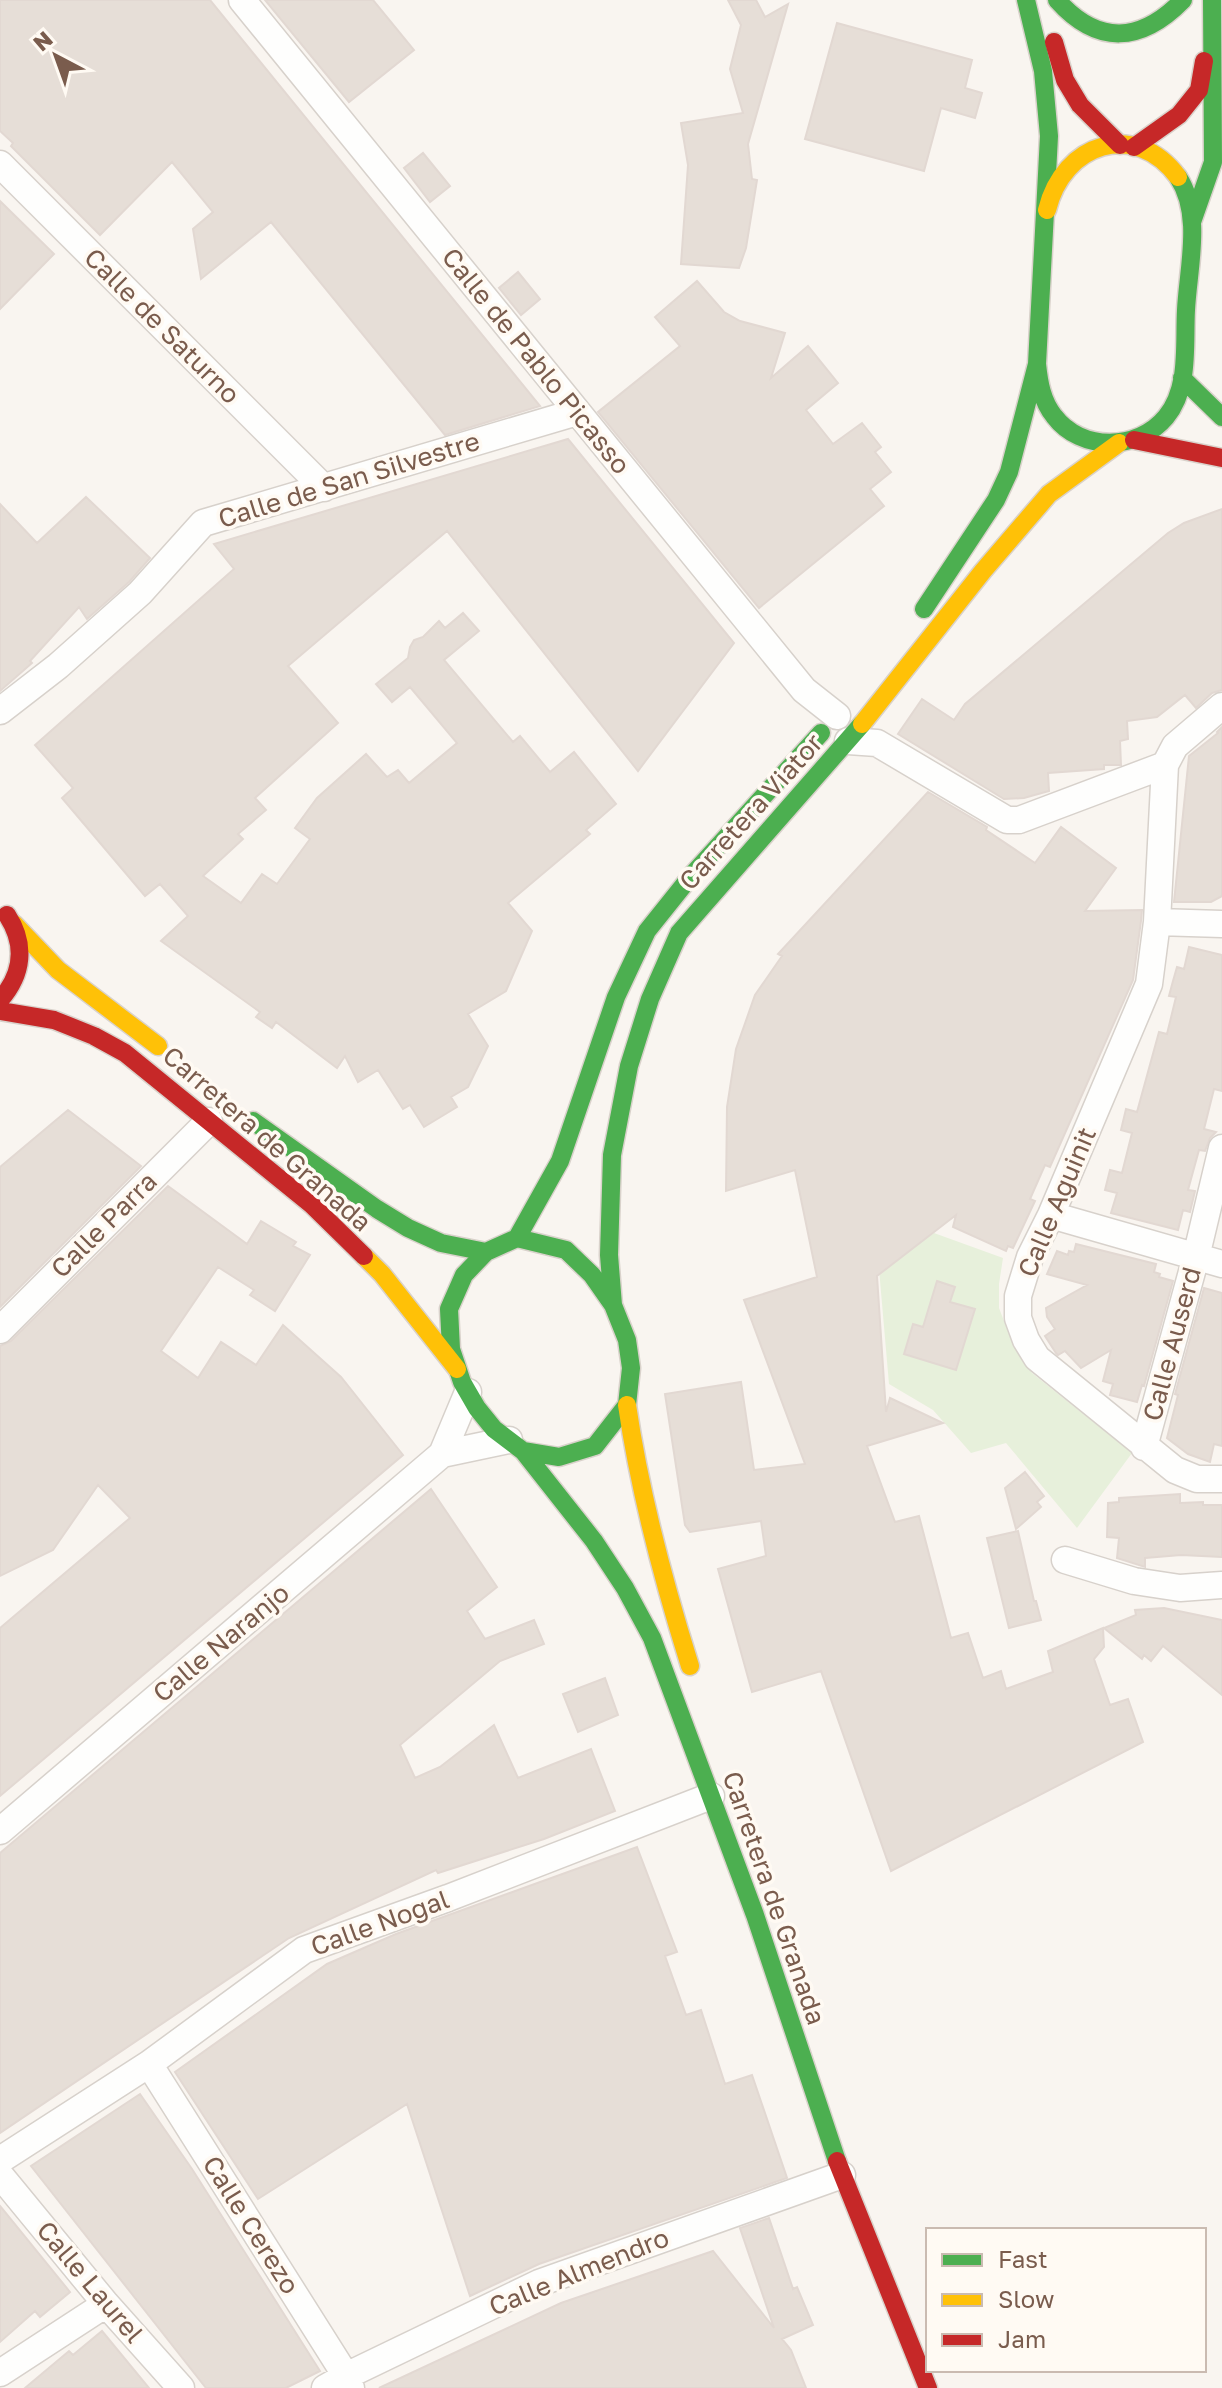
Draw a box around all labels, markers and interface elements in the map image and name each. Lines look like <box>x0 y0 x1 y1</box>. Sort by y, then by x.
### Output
north arrow <box>16 16 96 96</box>
text: N <box>27 25 58 56</box>
street label: Calle de Saturno <box>78 242 246 410</box>
street label: Calle de Pablo Picasso <box>436 242 637 480</box>
street label: Calle de San Silvestre <box>215 425 483 534</box>
street label: Carretera Viator <box>673 727 829 896</box>
street label: Carretera de Granada <box>157 1040 378 1238</box>
street label: Calle Aguinit <box>1011 1122 1102 1281</box>
street label: Calle Parra <box>44 1165 163 1284</box>
street label: Calle Auserd <box>1136 1264 1207 1424</box>
street label: Calle Naranjo <box>146 1577 295 1708</box>
street label: Carretera de Granada <box>717 1767 832 2029</box>
street label: Calle Nogal <box>307 1883 453 1962</box>
street label: Calle Cerezo <box>197 2150 306 2299</box>
street label: Calle Laurel <box>31 2215 150 2349</box>
street label: Calle Almendro <box>484 2221 673 2322</box>
legend <box>926 2228 1206 2372</box>
text: Fast <box>998 2244 1048 2273</box>
text: Slow <box>998 2284 1054 2313</box>
text: Jam <box>998 2324 1046 2353</box>

